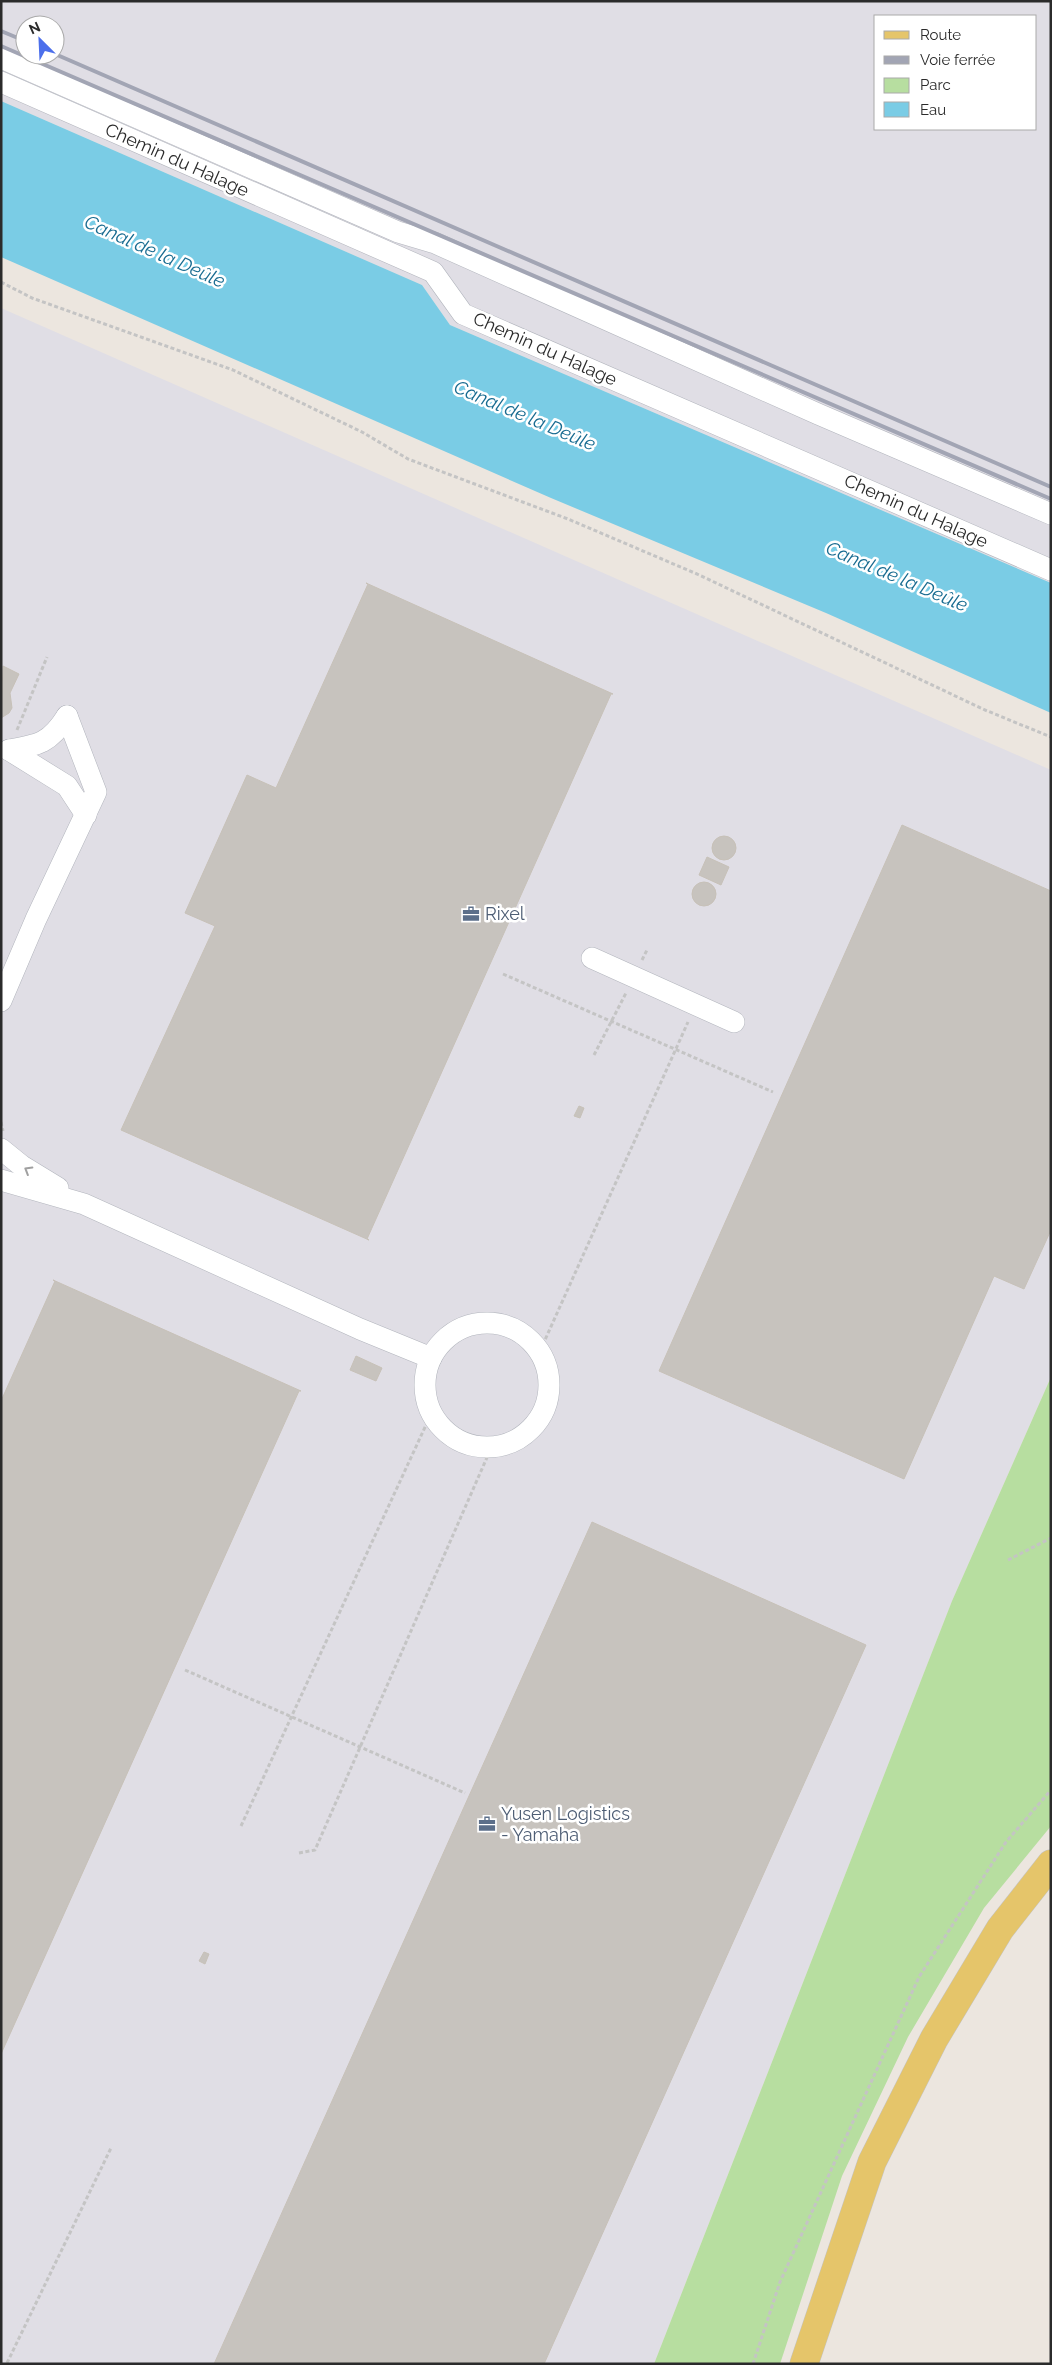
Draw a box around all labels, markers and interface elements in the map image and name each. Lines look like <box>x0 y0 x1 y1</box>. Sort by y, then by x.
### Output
north arrow <box>15 15 65 65</box>
legend <box>874 15 1037 130</box>
text: N <box>27 19 43 38</box>
text: Route <box>920 26 961 44</box>
text: Voie ferrée <box>920 51 996 69</box>
text: Parc <box>920 76 951 94</box>
text: Eau <box>920 101 946 119</box>
street label: Chemin du Halage <box>102 118 253 201</box>
water label: Canal de la Deûle <box>81 210 229 292</box>
street label: Chemin du Halage <box>470 307 621 390</box>
water label: Canal de la Deûle <box>451 375 599 455</box>
street label: Chemin du Halage <box>841 469 992 552</box>
water label: Canal de la Deûle <box>823 536 971 616</box>
place label: Rixel <box>485 903 525 924</box>
office icon: Rixel <box>461 904 481 924</box>
one-way arrow <box>24 1166 33 1176</box>
place label: Yusen Logistics - Yamaha <box>501 1803 630 1845</box>
office icon: Yusen Logistics - Yamaha <box>477 1814 497 1834</box>

